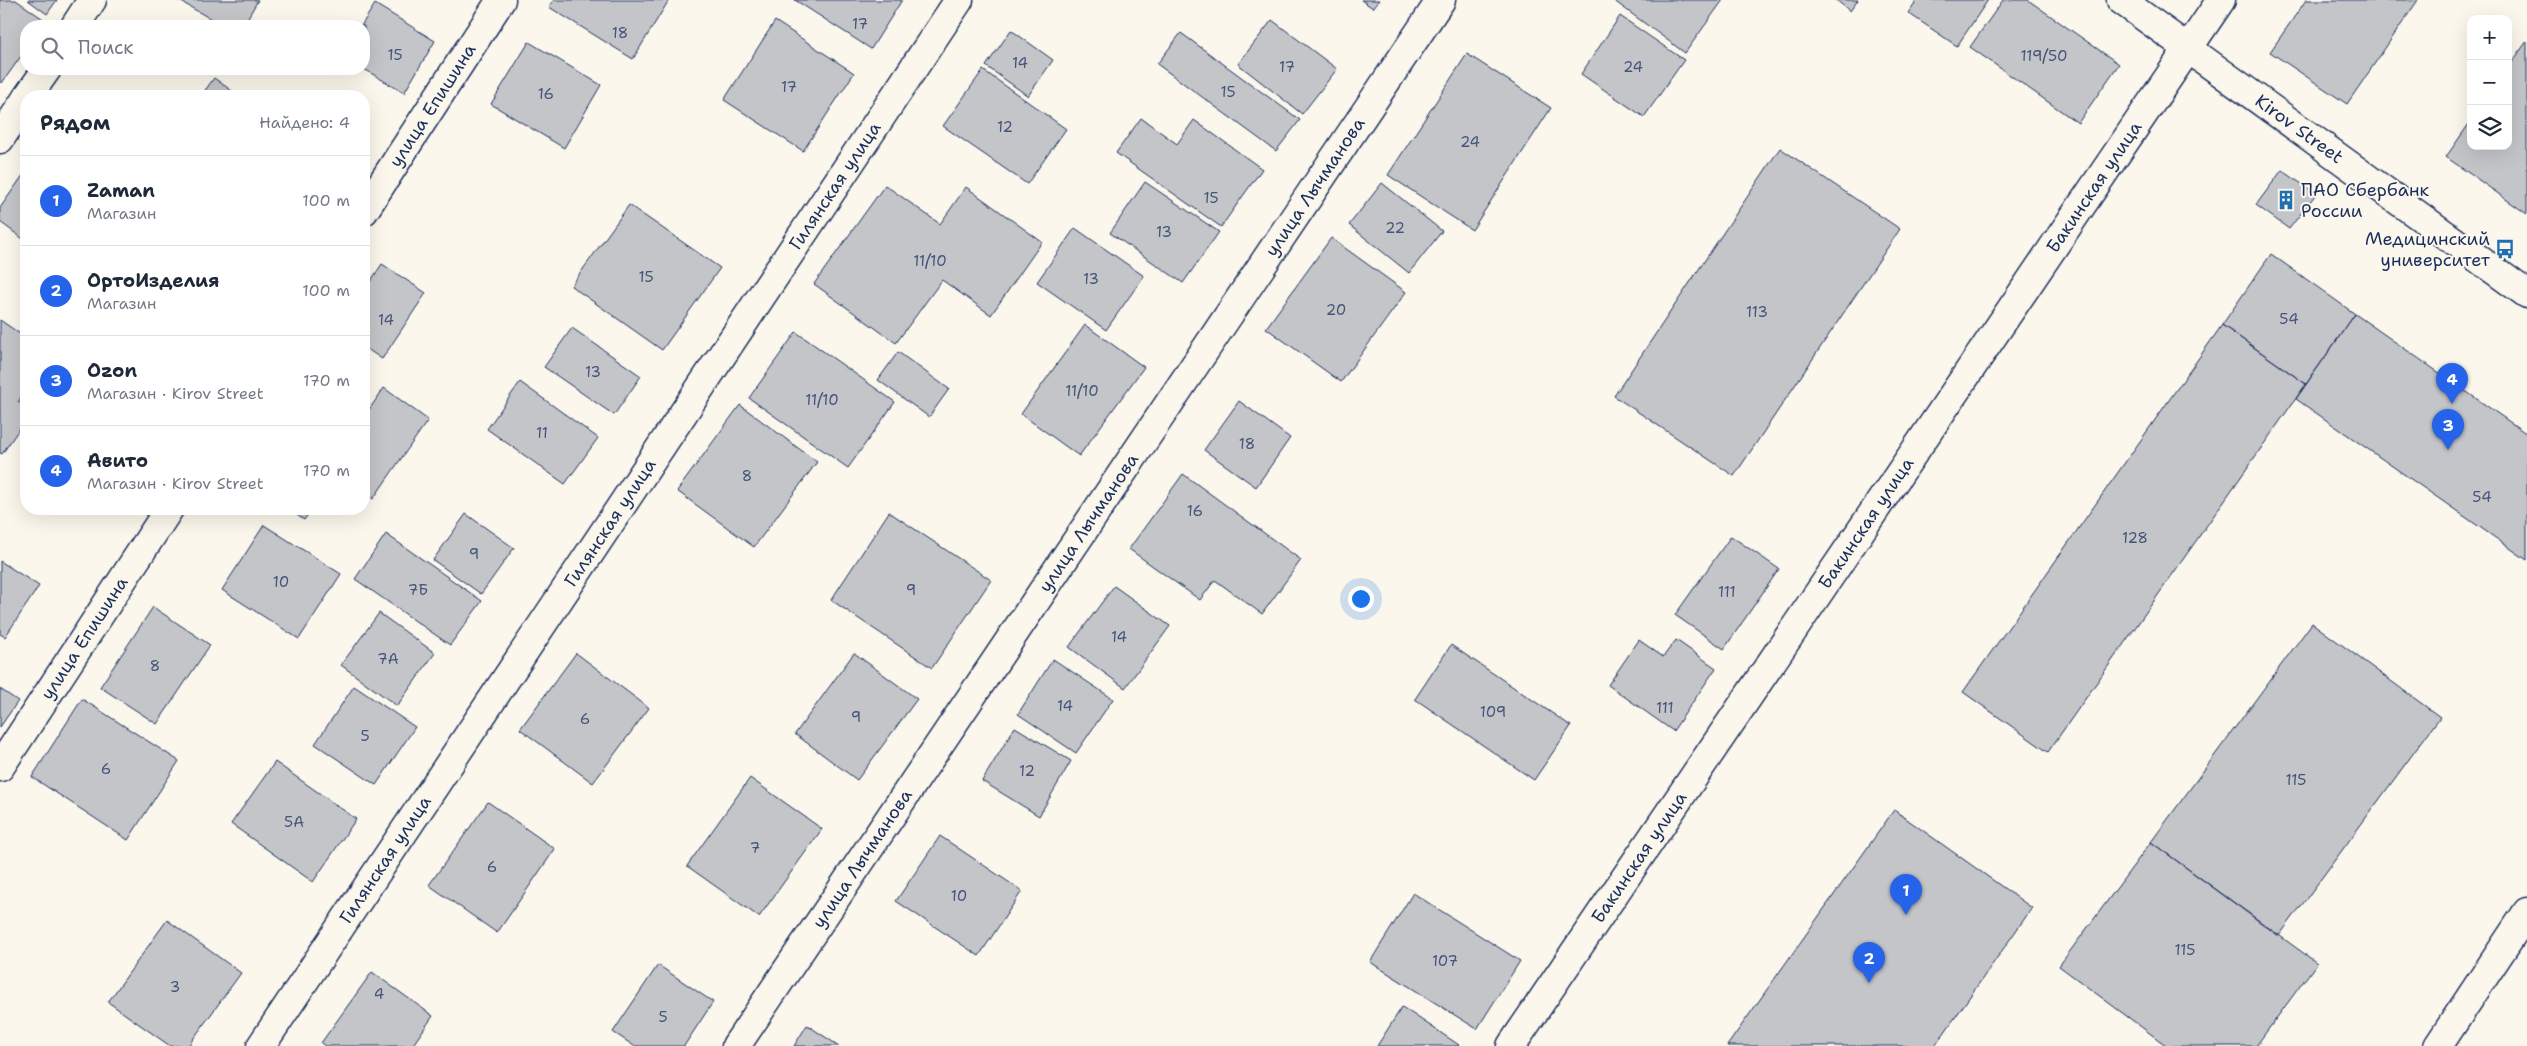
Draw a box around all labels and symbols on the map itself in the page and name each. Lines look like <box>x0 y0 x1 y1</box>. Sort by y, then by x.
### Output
house number: 17 <box>852 14 868 34</box>
house number: 18 <box>612 23 628 43</box>
street label: улица Епишина <box>384 39 481 172</box>
house number: 15 <box>387 45 403 65</box>
house number: 119/50 <box>2021 46 2067 66</box>
house number: 14 <box>1012 53 1028 73</box>
house number: 17 <box>1279 57 1295 77</box>
house number: 24 <box>1623 57 1643 77</box>
house number: 17 <box>781 77 797 97</box>
house number: 15 <box>1220 82 1236 102</box>
house number: 16 <box>538 84 554 104</box>
street label: Kirov Street <box>2250 89 2348 169</box>
street label: улица Лычманова <box>1260 113 1370 261</box>
street label: Гилянская улица <box>784 117 886 255</box>
house number: 12 <box>997 117 1013 137</box>
street label: Бакинская улица <box>2041 117 2147 258</box>
house number: 24 <box>1460 132 1480 152</box>
place label: ПАО Сбербанк России <box>2301 178 2429 223</box>
house number: 15 <box>1203 188 1219 208</box>
building icon: ПАО Сбербанк России <box>2275 189 2297 211</box>
house number: 22 <box>1385 218 1405 238</box>
house number: 13 <box>1156 222 1172 242</box>
place label: Медицинский университет <box>2365 227 2491 272</box>
bus stop icon: Медицинский университет <box>2494 238 2516 260</box>
house number: 11/10 <box>913 251 947 271</box>
house number: 15 <box>638 267 654 287</box>
house number: 13 <box>1083 269 1099 289</box>
house number: 20 <box>1326 300 1346 320</box>
house number: 113 <box>1746 302 1768 322</box>
house number: 54 <box>2279 309 2299 329</box>
house number: 14 <box>378 310 394 330</box>
house number: 13 <box>585 362 601 382</box>
pin: 4 <box>2436 363 2468 404</box>
house number: 11/10 <box>1065 381 1099 401</box>
house number: 11/10 <box>805 390 839 410</box>
pin: 3 <box>2432 409 2464 450</box>
house number: 11 <box>536 423 548 443</box>
house number: 18 <box>1239 434 1255 454</box>
street label: улица Лычманова <box>1033 449 1144 597</box>
street label: Бакинская улица <box>1813 453 1919 594</box>
street label: Гилянская улица <box>559 454 662 592</box>
house number: 8 <box>742 466 752 486</box>
house number: 54 <box>2472 487 2492 507</box>
house number: 16 <box>1187 501 1203 521</box>
house number: 128 <box>2122 528 2148 548</box>
house number: 9 <box>469 544 479 564</box>
street label: улица Епишина <box>35 572 133 704</box>
house number: 10 <box>273 572 289 592</box>
house number: 7Б <box>408 580 428 600</box>
house number: 9 <box>906 580 916 600</box>
house number: 111 <box>1718 582 1736 602</box>
your location <box>1348 586 1374 612</box>
house number: 14 <box>1111 627 1127 647</box>
house number: 7А <box>377 649 399 669</box>
house number: 8 <box>150 656 160 676</box>
house number: 14 <box>1057 696 1073 716</box>
house number: 111 <box>1656 698 1674 718</box>
house number: 109 <box>1480 702 1506 722</box>
house number: 9 <box>851 707 861 727</box>
house number: 6 <box>580 709 590 729</box>
house number: 5 <box>360 726 370 746</box>
house number: 6 <box>101 759 111 779</box>
house number: 12 <box>1019 761 1035 781</box>
house number: 115 <box>2286 770 2306 790</box>
street label: улица Лычманова <box>807 784 918 933</box>
street label: Бакинская улица <box>1586 787 1692 928</box>
street label: Гилянская улица <box>334 791 437 928</box>
house number: 5А <box>284 812 304 832</box>
house number: 7 <box>750 838 760 858</box>
house number: 6 <box>487 857 497 877</box>
pin: 1 <box>1890 874 1922 915</box>
house number: 10 <box>951 886 967 906</box>
house number: 115 <box>2175 940 2195 960</box>
pin: 2 <box>1853 942 1885 983</box>
house number: 107 <box>1432 951 1458 971</box>
house number: 3 <box>170 977 180 997</box>
house number: 4 <box>374 984 384 1004</box>
house number: 5 <box>658 1007 668 1027</box>

